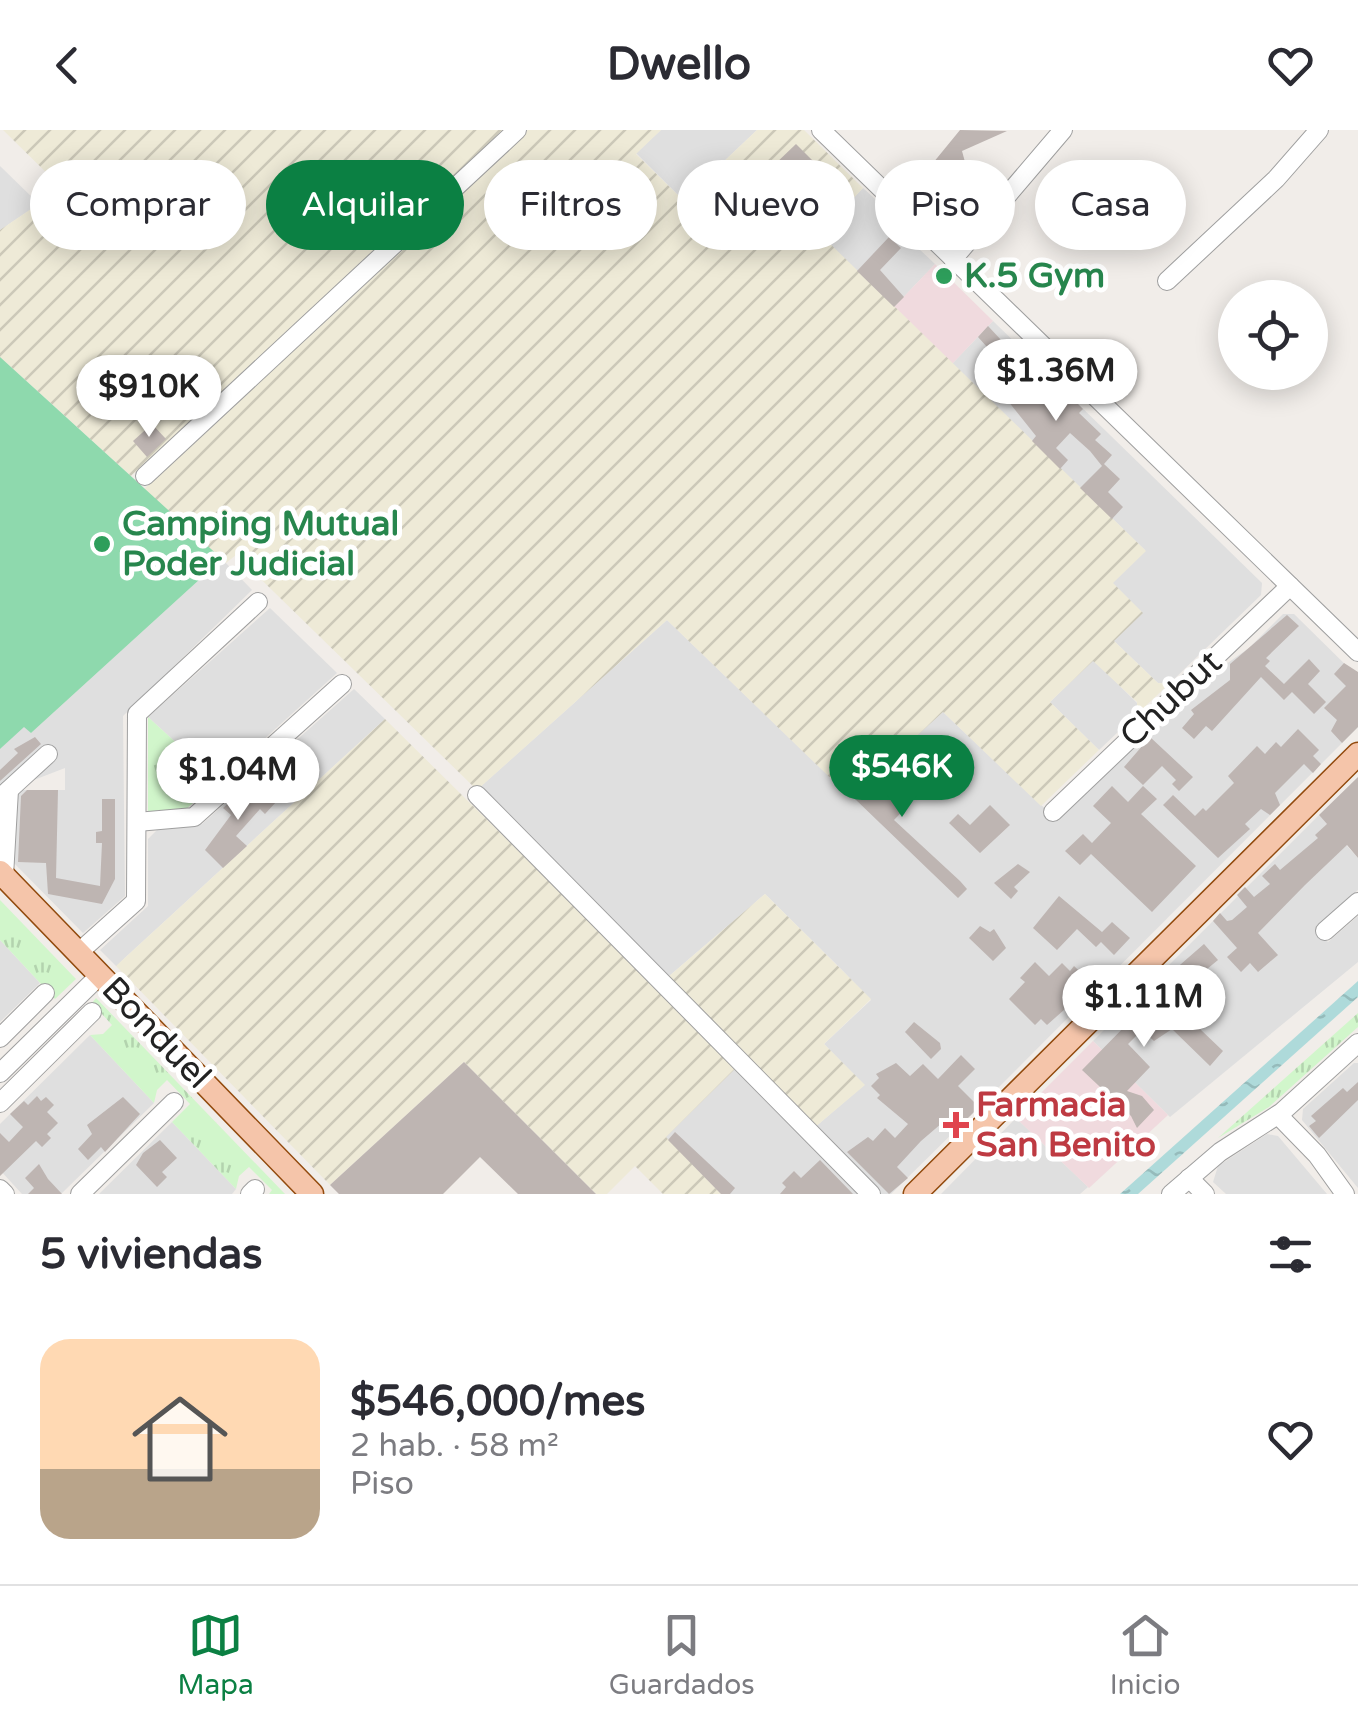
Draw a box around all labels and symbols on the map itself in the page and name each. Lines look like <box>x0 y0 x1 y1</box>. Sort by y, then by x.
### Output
place label: K.5 Gym <box>964 255 1105 297</box>
marker: K.5 Gym <box>933 265 955 287</box>
pin: $1.36M <box>975 339 1137 424</box>
pin: $910K <box>79 355 219 440</box>
place label: Camping Mutual Poder Judicial <box>122 503 399 585</box>
marker: Camping Mutual Poder Judicial <box>91 533 113 555</box>
street label: Chubut <box>1111 641 1231 757</box>
pin: $546K <box>832 735 972 820</box>
pin: $1.04M <box>157 738 319 823</box>
pin: $1.11M <box>1063 965 1225 1050</box>
street label: Bonduel <box>93 969 219 1097</box>
place label: Farmacia San Benito <box>976 1084 1156 1166</box>
marker: Farmacia San Benito <box>945 1114 967 1136</box>

